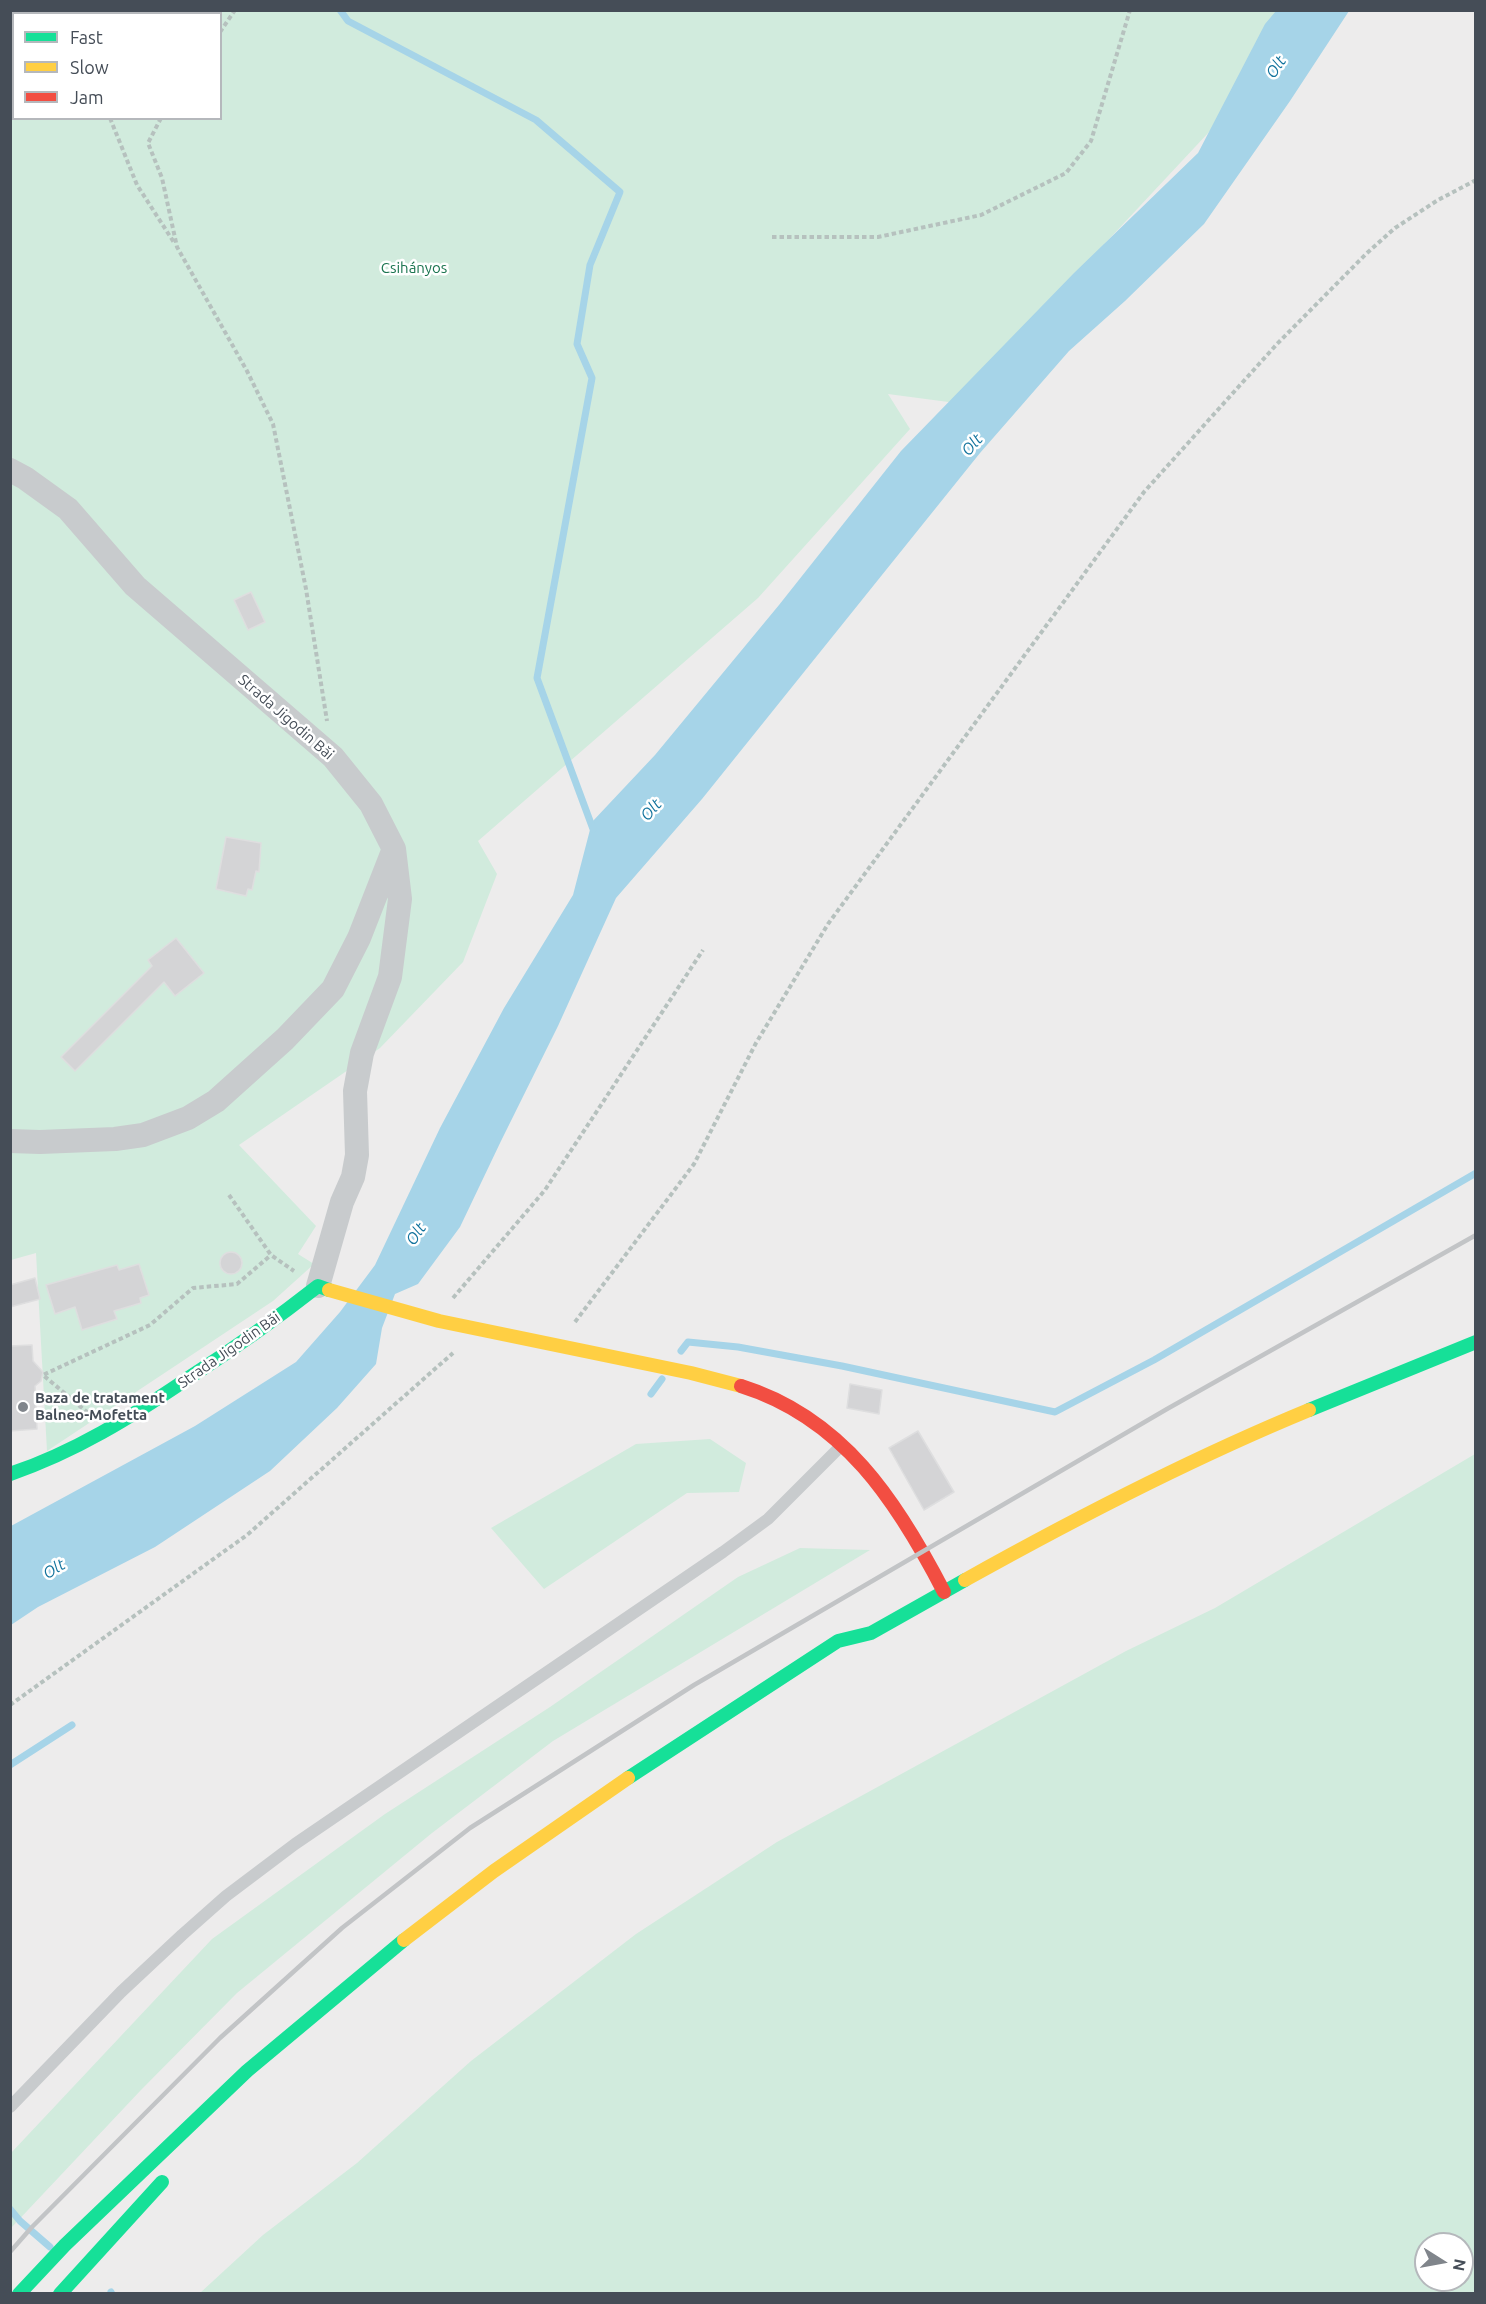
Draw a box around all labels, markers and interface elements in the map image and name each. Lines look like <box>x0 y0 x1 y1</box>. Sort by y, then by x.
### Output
legend <box>12 12 222 120</box>
text: Fast <box>70 27 103 47</box>
water label: Olt <box>1262 52 1290 82</box>
text: Slow <box>70 57 109 77</box>
text: Jam <box>70 87 104 107</box>
park label: Csihányos <box>381 259 447 277</box>
water label: Olt <box>957 430 987 460</box>
street label: Strada Jigodin Băi <box>235 671 337 763</box>
water label: Olt <box>636 795 666 825</box>
water label: Olt <box>402 1219 430 1249</box>
street label: Strada Jigodin Băi <box>174 1308 284 1392</box>
place label: Baza de tratament Balneo-Mofetta <box>35 1389 165 1424</box>
marker: Baza de tratament Balneo-Mofetta <box>16 1400 30 1414</box>
water label: Olt <box>39 1555 69 1583</box>
north arrow <box>1414 2232 1474 2292</box>
text: N <box>1450 2257 1470 2273</box>

